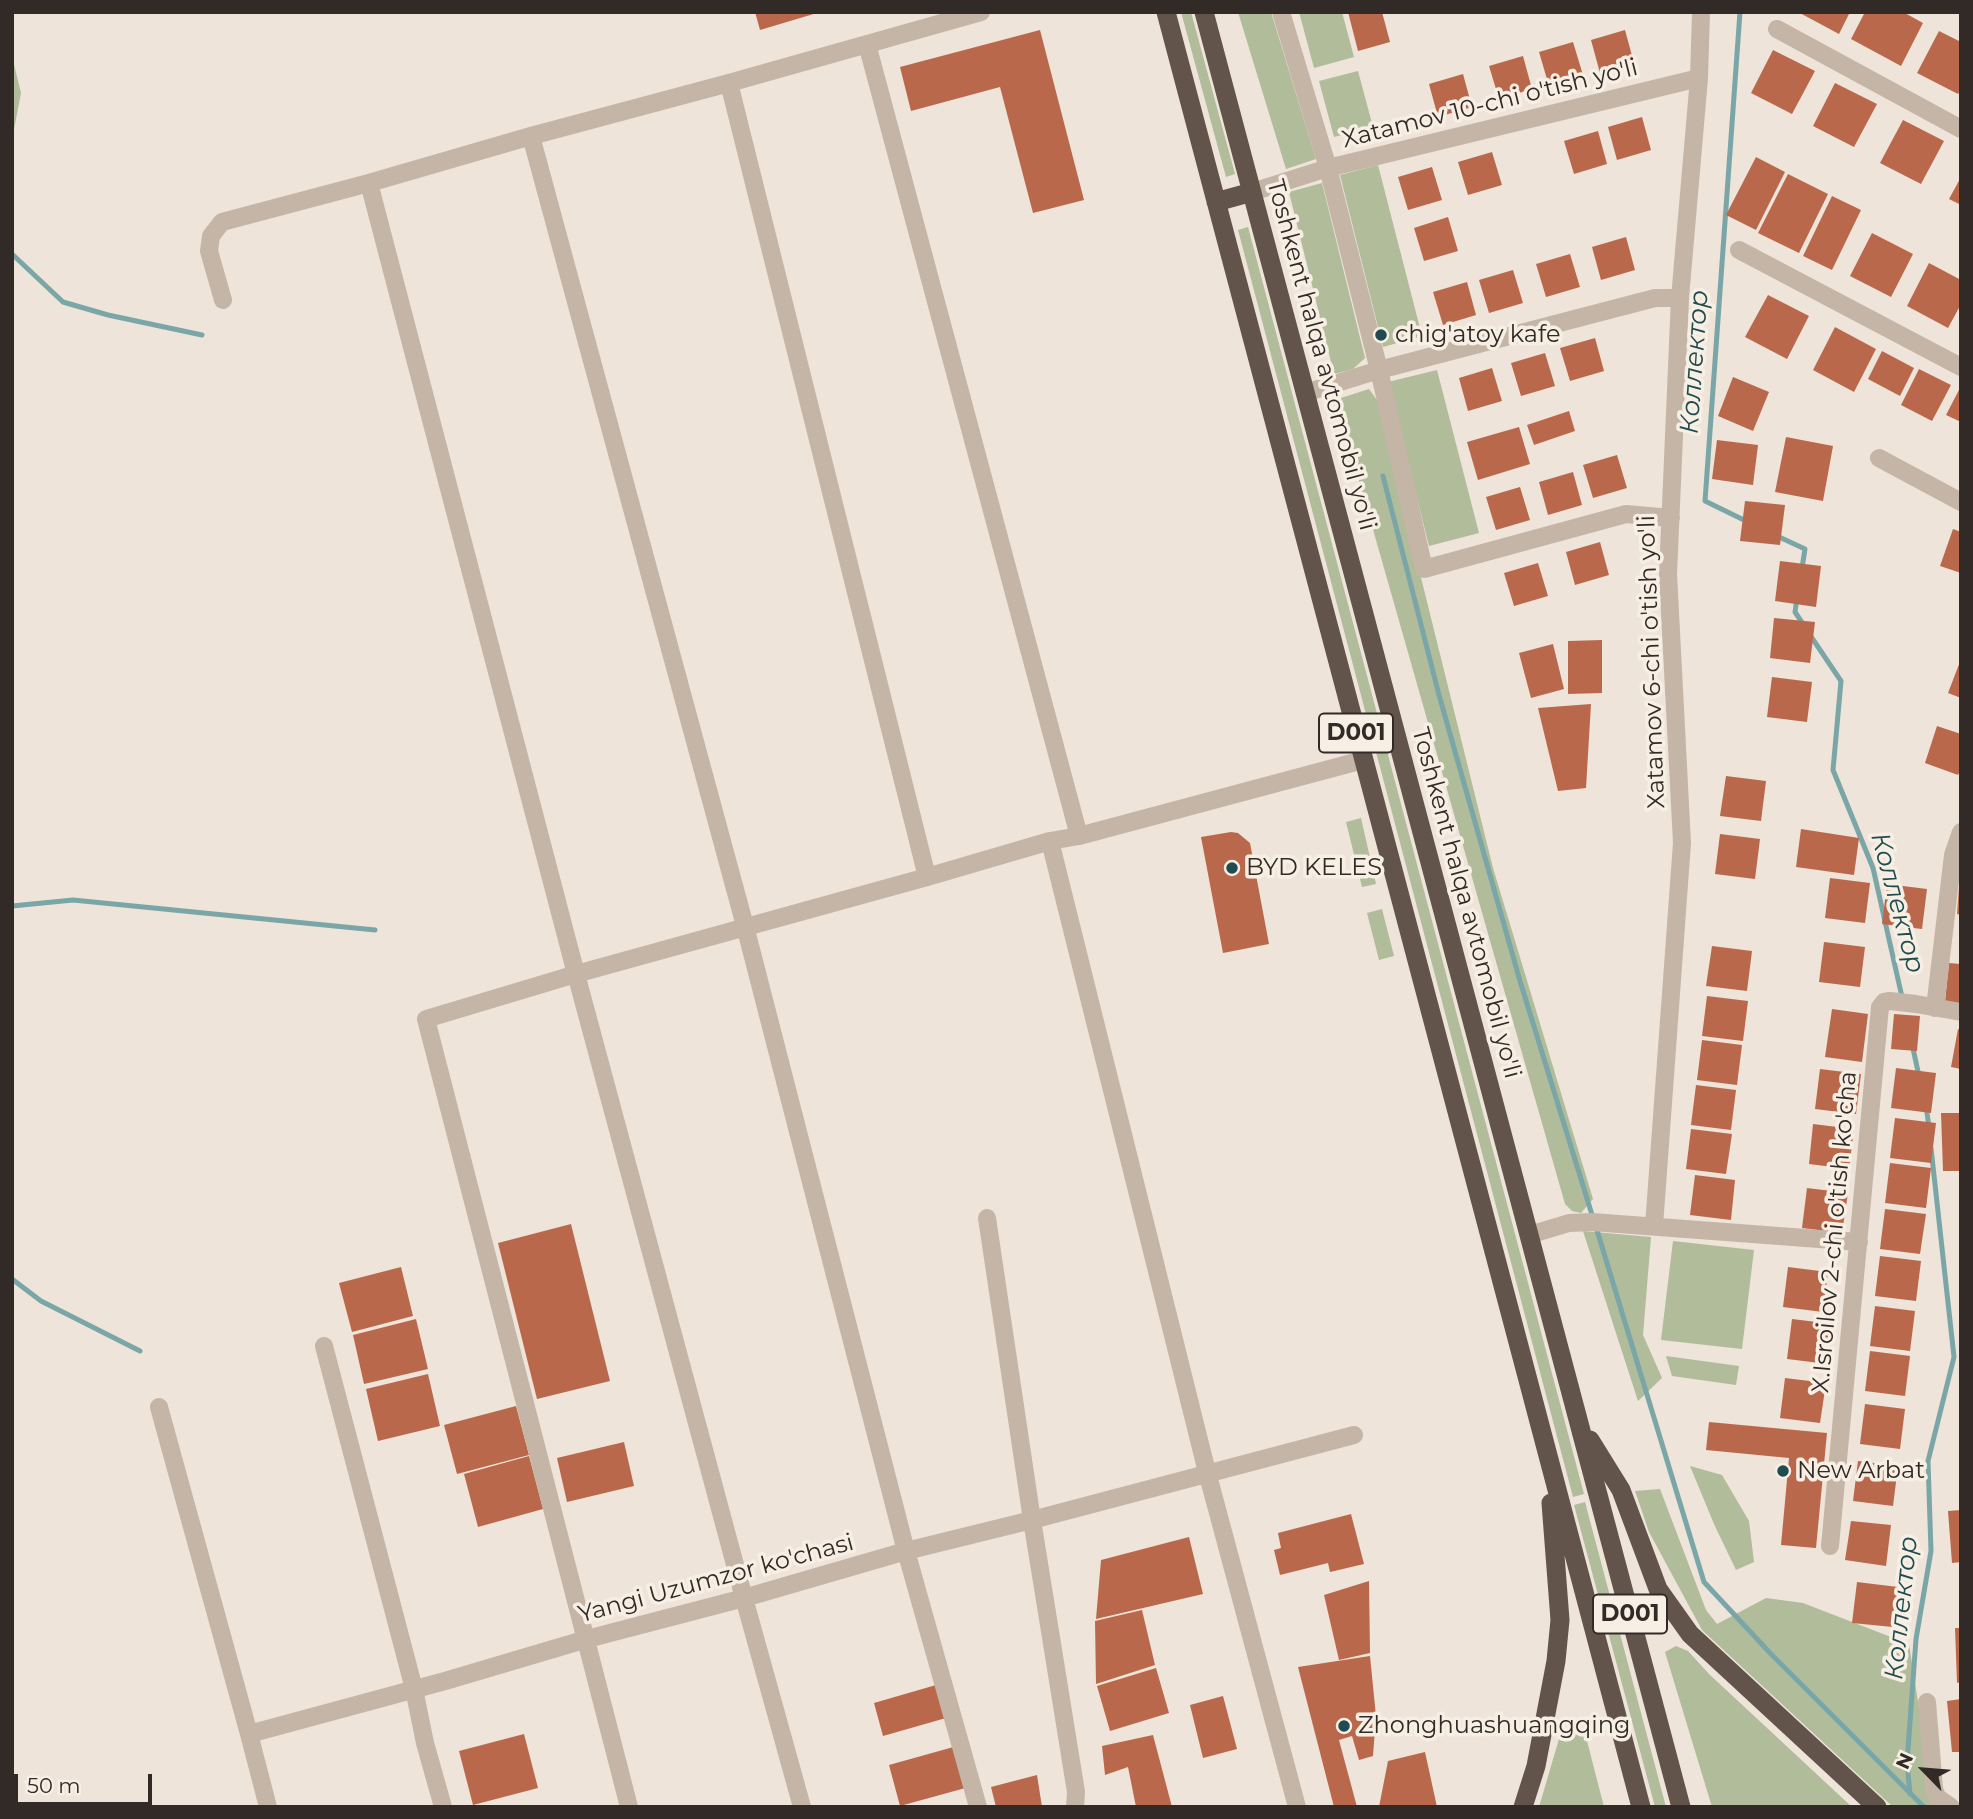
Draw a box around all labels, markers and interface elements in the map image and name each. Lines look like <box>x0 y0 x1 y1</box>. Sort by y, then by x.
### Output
street label: Xatamov 10-chi o'tish yo'li <box>1339 53 1641 155</box>
street label: Toshkent halqa avtomobil yo'li <box>1260 176 1382 534</box>
water label: Коллектор <box>1674 289 1716 435</box>
place label: chig'atoy kafe <box>1395 321 1560 349</box>
marker: chig'atoy kafe <box>1373 327 1389 343</box>
street label: Xatamov 6-chi o'tish yo'li <box>1632 515 1672 809</box>
road number: D001 <box>1319 713 1393 752</box>
street label: Toshkent halqa avtomobil yo'li <box>1405 724 1527 1082</box>
water label: Коллектор <box>1863 829 1931 977</box>
place label: BYD KELES <box>1246 854 1382 882</box>
marker: BYD KELES <box>1224 860 1240 876</box>
street label: X.Isroilov 2-chi o'tish ko'cha <box>1807 1070 1863 1394</box>
place label: New Arbat <box>1797 1457 1925 1485</box>
marker: New Arbat <box>1775 1463 1791 1479</box>
street label: Yangi Uzumzor ko'chasi <box>575 1528 857 1630</box>
water label: Коллектор <box>1879 1535 1925 1681</box>
road number: D001 <box>1593 1595 1667 1634</box>
place label: Zhonghuashuangqing <box>1358 1712 1630 1740</box>
marker: Zhonghuashuangqing <box>1336 1718 1352 1734</box>
north arrow <box>1889 1735 1959 1805</box>
text: N <box>1891 1749 1918 1773</box>
scale bar <box>18 1759 156 1803</box>
text: 50 m <box>27 1773 81 1798</box>

